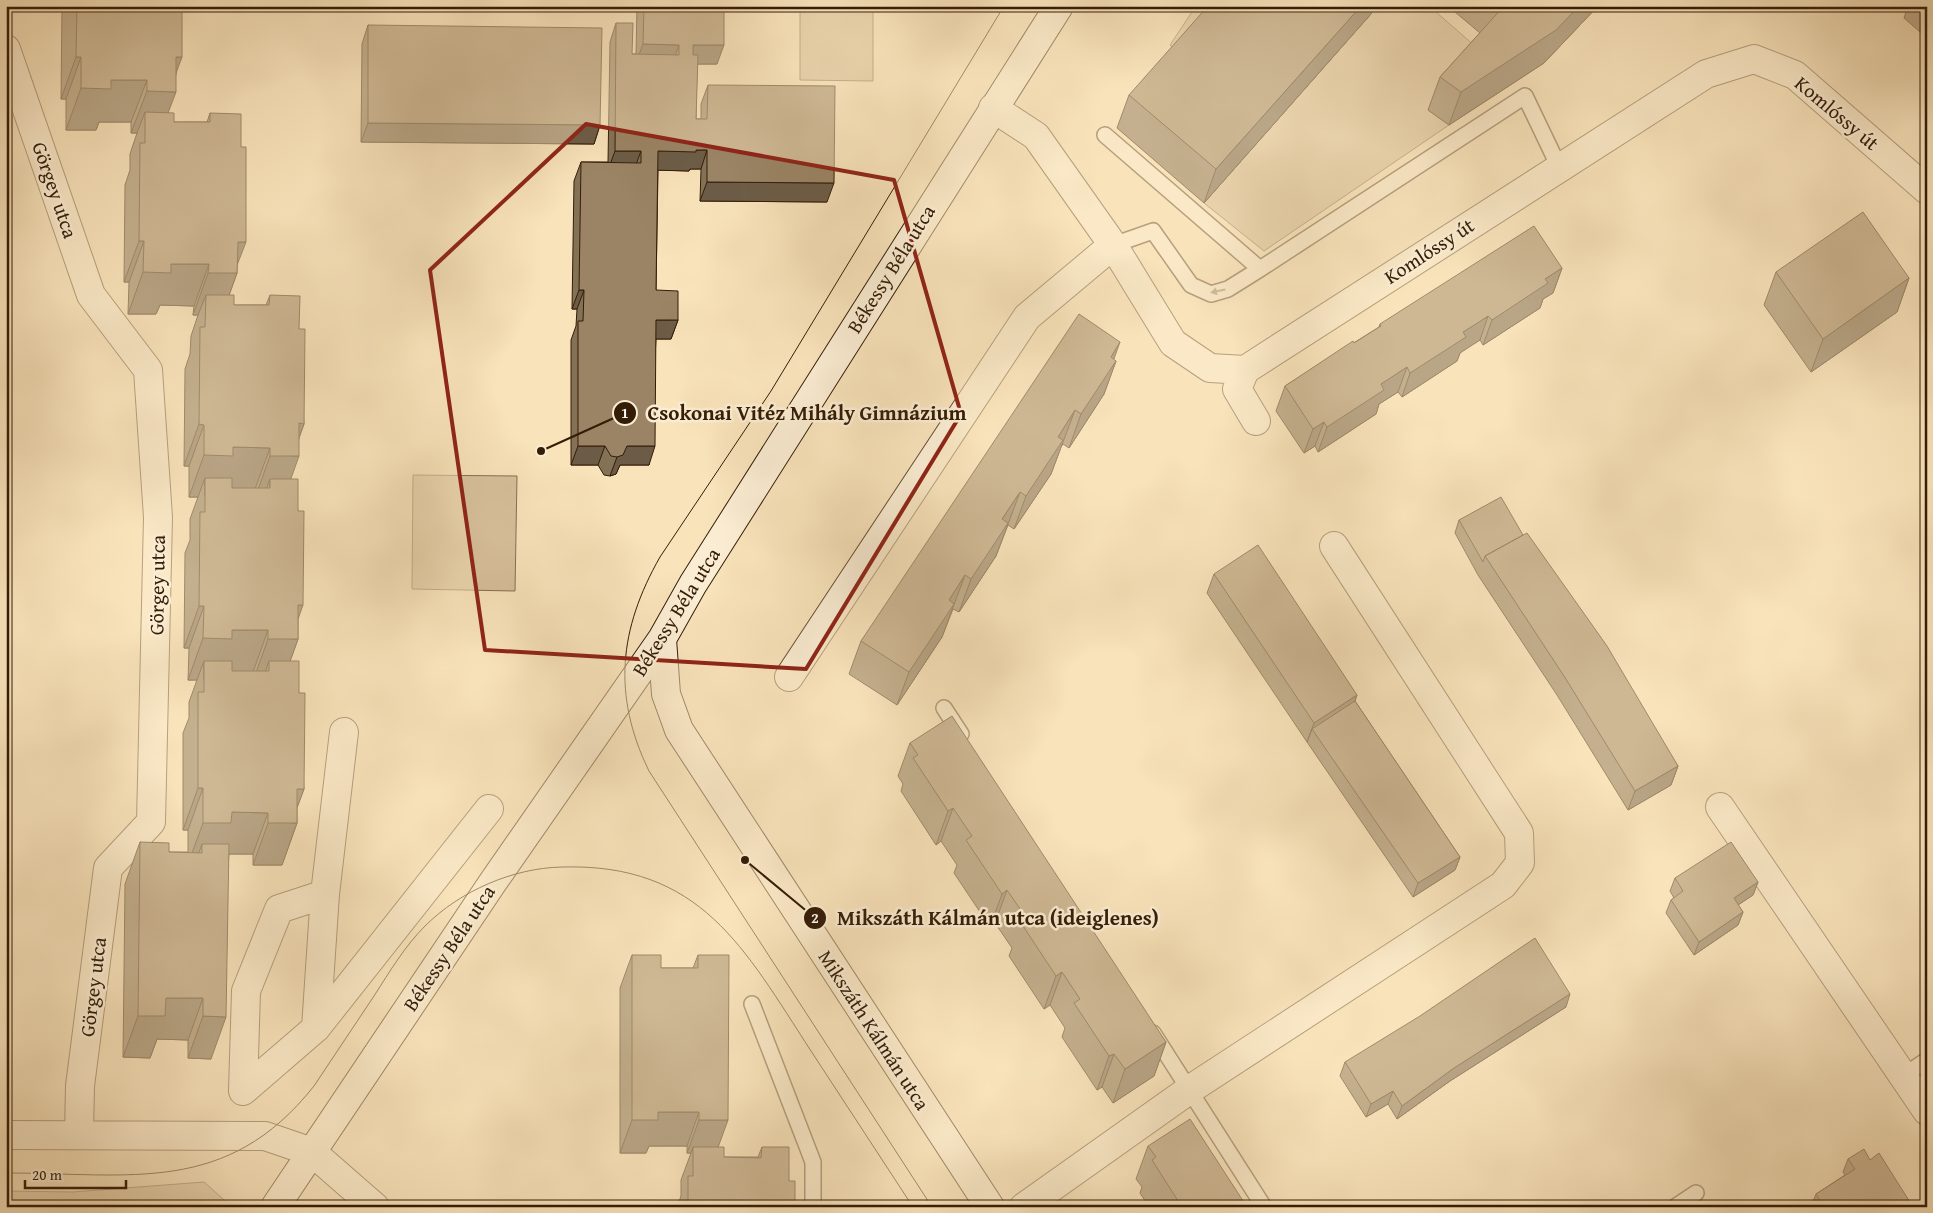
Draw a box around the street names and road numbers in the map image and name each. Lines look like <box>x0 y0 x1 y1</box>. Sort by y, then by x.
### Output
street label: Komlóssy út <box>1789 69 1886 157</box>
street label: Görgey utca <box>25 138 86 242</box>
street label: Békessy Béla utca <box>839 198 942 339</box>
street label: Komlóssy út <box>1378 211 1480 291</box>
street label: Görgey utca <box>141 534 172 635</box>
street label: Békessy Béla utca <box>624 541 727 682</box>
street label: Békessy Béla utca <box>396 878 502 1017</box>
street label: Görgey utca <box>72 935 113 1038</box>
street label: Mikszáth Kálmán utca <box>812 944 937 1116</box>

